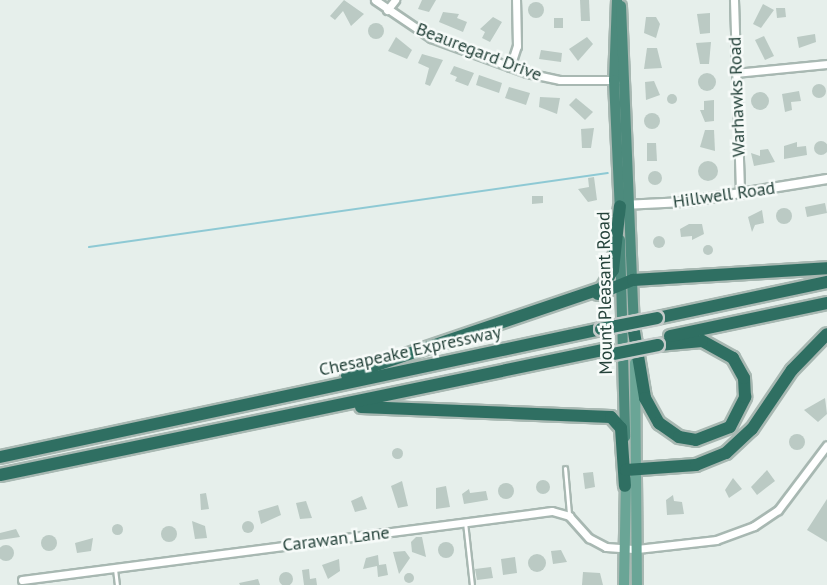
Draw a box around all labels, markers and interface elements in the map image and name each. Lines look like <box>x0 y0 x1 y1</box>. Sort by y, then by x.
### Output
street label: Beauregard Drive <box>413 18 545 86</box>
street label: Warhawks Road <box>724 36 750 158</box>
street label: Hillwell Road <box>671 177 777 213</box>
street label: Mount Pleasant Road <box>593 211 617 375</box>
street label: Chesapeake Expressway <box>317 321 503 381</box>
street label: Carawan Lane <box>281 522 391 556</box>

